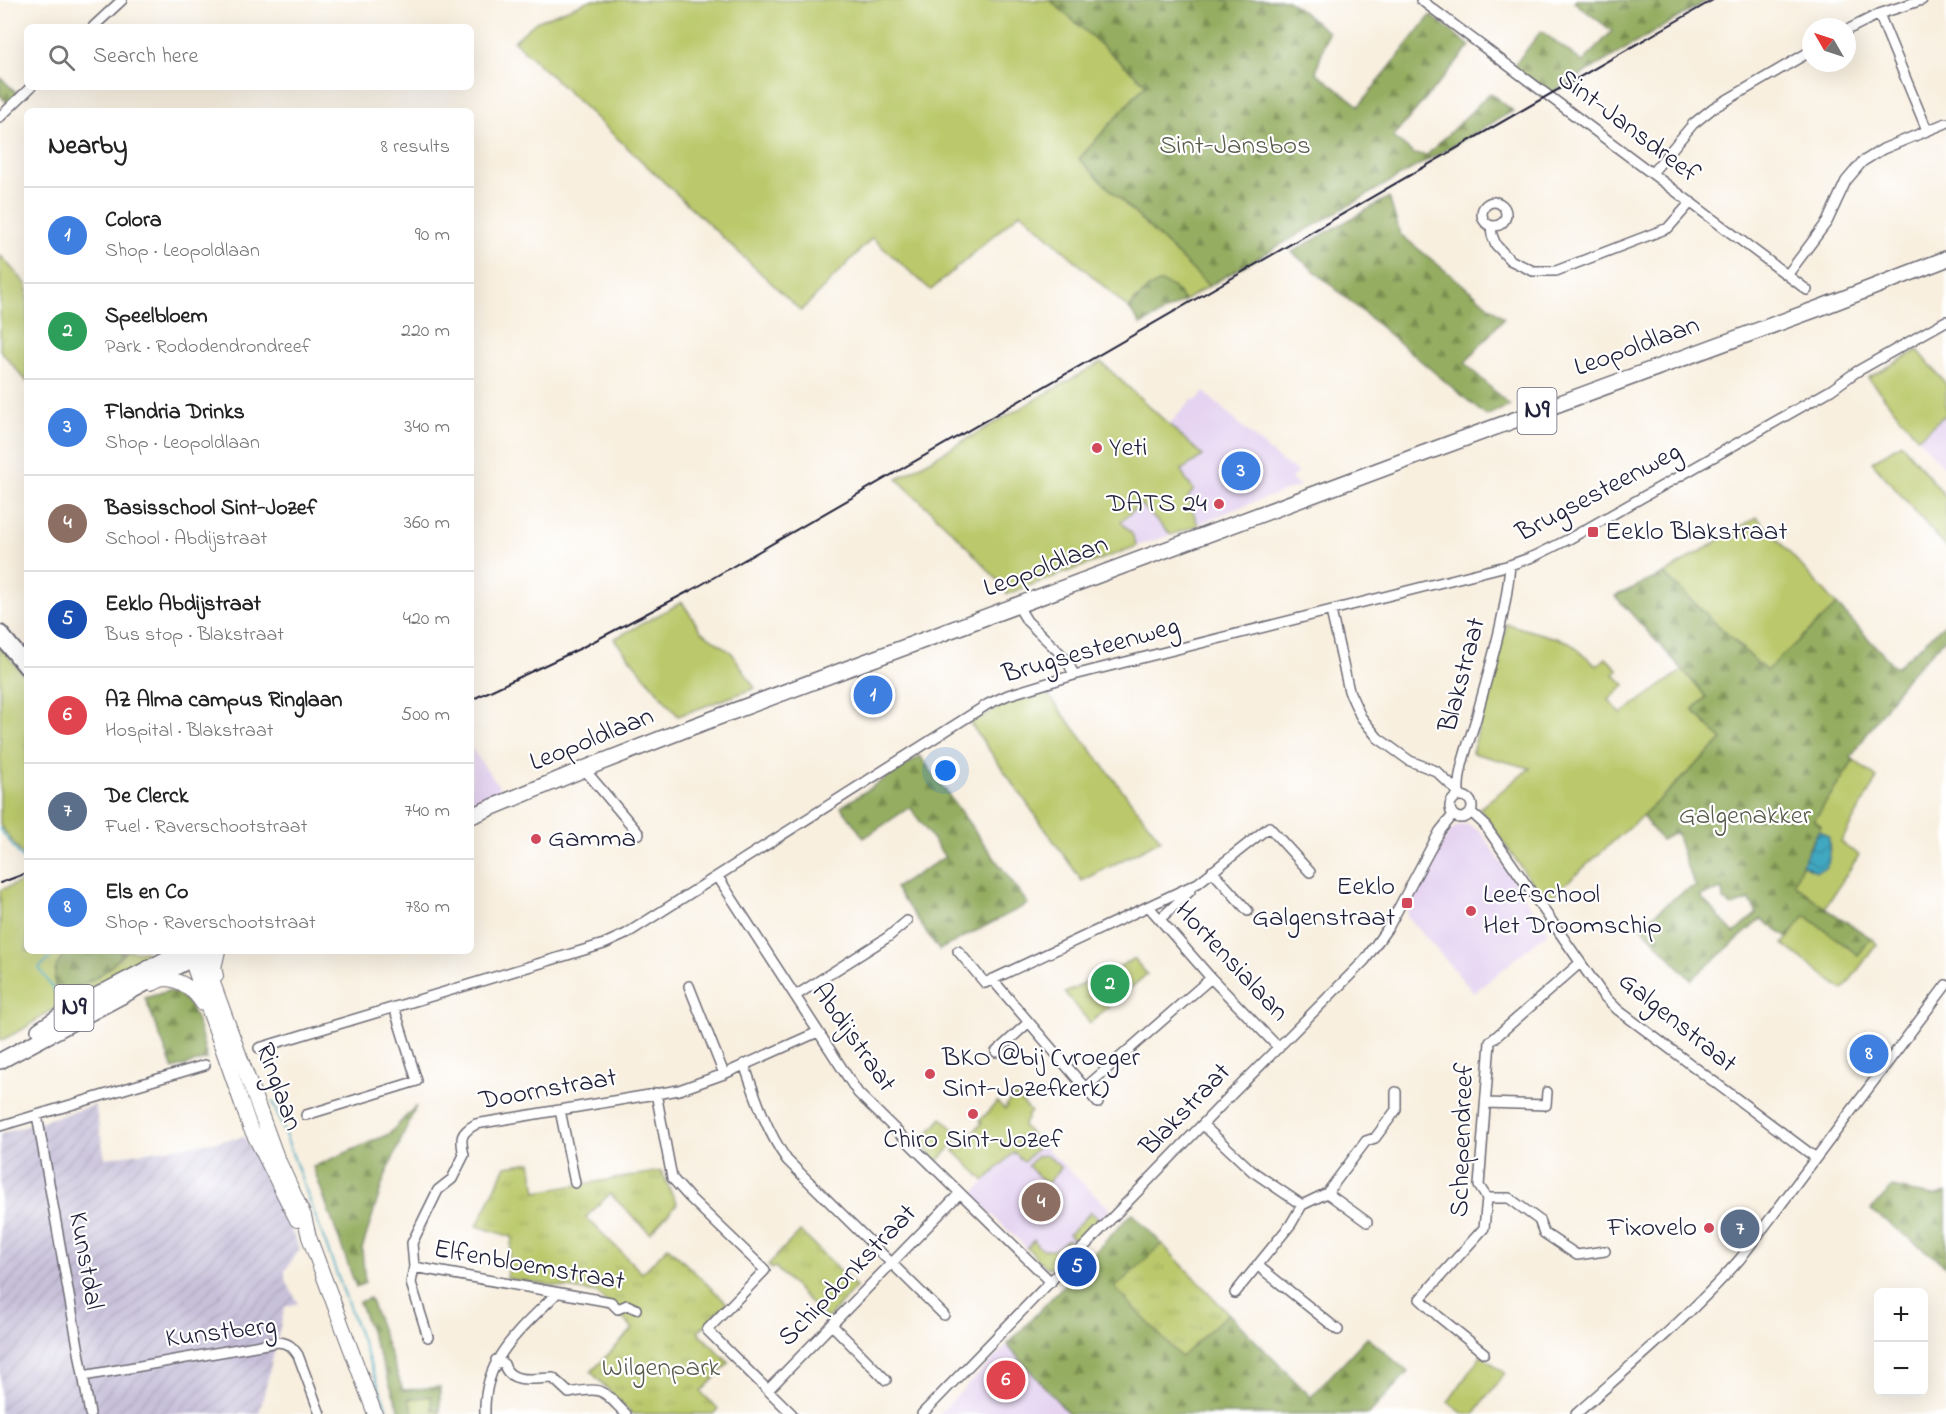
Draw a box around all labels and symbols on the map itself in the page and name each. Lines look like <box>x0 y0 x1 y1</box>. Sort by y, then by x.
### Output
north arrow <box>1802 18 1856 72</box>
street label: Sint-Jansdreef <box>1548 60 1708 194</box>
park label: Sint-Jansbos <box>1159 127 1311 166</box>
street label: Leopoldlaan <box>1569 306 1705 388</box>
road number: N9 <box>1518 388 1556 434</box>
place label: Yeti <box>1109 429 1147 468</box>
street label: Brugsesteenweg <box>1509 433 1689 553</box>
marker: Yeti <box>1090 441 1104 455</box>
pin: 3 <box>1222 448 1260 494</box>
place label: DATS 24 <box>1105 485 1207 524</box>
marker: DATS 24 <box>1212 497 1226 511</box>
place label: Eeklo Blakstraat <box>1605 513 1788 552</box>
street label: Leopoldlaan <box>978 525 1114 609</box>
marker: Eeklo Blakstraat <box>1586 525 1600 539</box>
street label: Brugsesteenweg <box>997 607 1184 695</box>
street label: Blakstraat <box>1429 613 1497 737</box>
pin: 1 <box>854 672 892 718</box>
street label: Leopoldlaan <box>524 697 660 783</box>
your location <box>931 756 960 785</box>
park label: Galgenakker <box>1679 797 1812 836</box>
place label: Gamma <box>548 820 636 859</box>
marker: Gamma <box>529 832 543 846</box>
place label: Eeklo Galgenstraat <box>1252 868 1395 938</box>
place label: Leefschool Het Droomschip <box>1483 876 1662 946</box>
street label: Hortensialaan <box>1165 893 1297 1031</box>
marker: Eeklo Galgenstraat <box>1400 896 1414 910</box>
marker: Leefschool Het Droomschip <box>1464 904 1478 918</box>
pin: 2 <box>1090 962 1130 1006</box>
street label: Galgenstraat <box>1609 963 1745 1083</box>
street label: Abdijstraat <box>801 975 905 1101</box>
road number: N9 <box>54 985 94 1031</box>
pin: 8 <box>1850 1032 1888 1076</box>
street label: Ringlaan <box>244 1037 312 1137</box>
place label: BKO @bij (vroeger Sint-Jozefkerk) <box>941 1039 1141 1109</box>
street label: Blakstraat <box>1131 1054 1241 1166</box>
street label: Doornstraat <box>475 1059 620 1121</box>
street label: Schependreef <box>1441 1062 1485 1218</box>
marker: BKO @bij (vroeger Sint-Jozefkerk) <box>923 1067 937 1081</box>
marker: Chiro Sint-Jozef <box>966 1107 980 1121</box>
place label: Chiro Sint-Jozef <box>883 1121 1063 1160</box>
pin: 4 <box>1022 1180 1060 1224</box>
street label: Schipdonkstraat <box>770 1196 926 1356</box>
pin: 7 <box>1720 1206 1760 1252</box>
street label: Kunstdal <box>57 1209 113 1313</box>
place label: Fixovelo <box>1606 1209 1697 1248</box>
marker: Fixovelo <box>1702 1221 1716 1235</box>
street label: Elfenbloemstraat <box>430 1230 628 1302</box>
pin: 5 <box>1058 1244 1096 1290</box>
street label: Kunstberg <box>163 1307 279 1359</box>
park label: Wilgenpark <box>602 1349 721 1388</box>
pin: 6 <box>986 1358 1026 1402</box>

